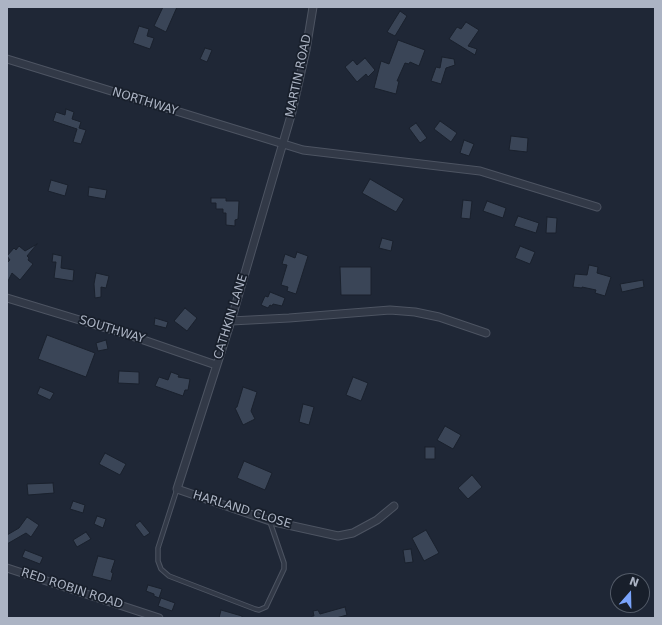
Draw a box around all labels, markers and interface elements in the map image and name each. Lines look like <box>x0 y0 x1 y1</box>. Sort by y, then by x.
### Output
street label: MARTIN ROAD <box>283 33 315 119</box>
street label: NORTHWAY <box>110 85 180 119</box>
street label: CATHKIN LANE <box>211 273 251 361</box>
street label: SOUTHWAY <box>77 313 147 347</box>
street label: HARLAND CLOSE <box>191 488 293 532</box>
street label: RED ROBIN ROAD <box>19 566 125 612</box>
north arrow <box>610 573 650 613</box>
text: N <box>627 575 640 590</box>

